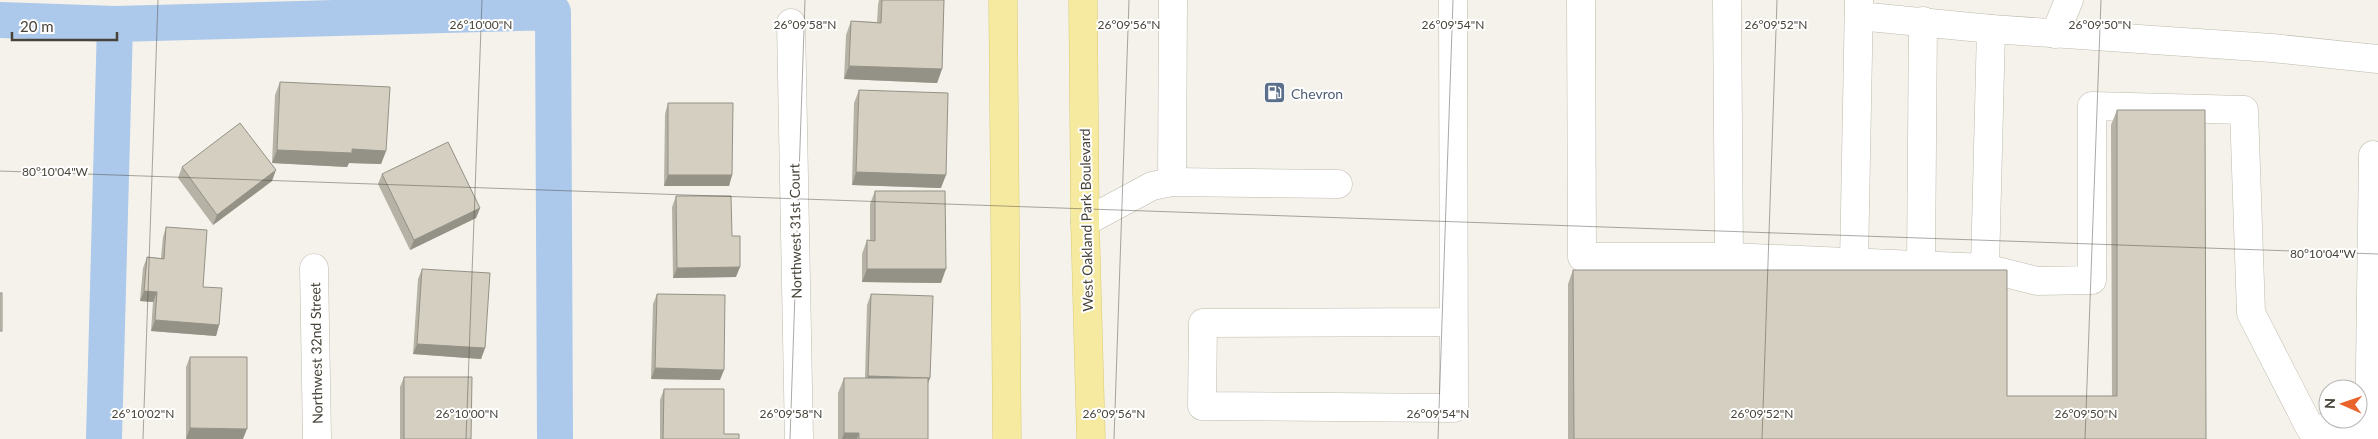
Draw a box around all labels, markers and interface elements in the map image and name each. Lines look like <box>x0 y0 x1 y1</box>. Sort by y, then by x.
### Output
scale bar <box>12 10 118 42</box>
text: 20 m <box>20 17 54 35</box>
text: 26°10'00"N <box>450 17 512 32</box>
text: 26°09'58"N <box>774 17 836 32</box>
text: 26°09'56"N <box>1098 17 1160 32</box>
text: 26°09'54"N <box>1422 17 1484 32</box>
text: 26°09'52"N <box>1745 17 1807 32</box>
text: 26°09'50"N <box>2069 17 2131 32</box>
fuel station icon: Chevron <box>1263 81 1287 105</box>
place label: Chevron <box>1291 85 1343 102</box>
street label: West Oakland Park Boulevard <box>1076 128 1096 312</box>
street label: Northwest 31st Court <box>785 163 805 299</box>
text: 80°10'04"W <box>22 164 89 179</box>
text: 80°10'04"W <box>2290 246 2357 261</box>
street label: Northwest 32nd Street <box>306 282 326 424</box>
north arrow <box>2318 379 2368 429</box>
text: N <box>2321 398 2338 409</box>
text: 26°10'02"N <box>112 406 174 421</box>
text: 26°10'00"N <box>436 406 498 421</box>
text: 26°09'58"N <box>760 406 822 421</box>
text: 26°09'56"N <box>1083 406 1145 421</box>
text: 26°09'54"N <box>1407 406 1469 421</box>
text: 26°09'52"N <box>1731 406 1793 421</box>
text: 26°09'50"N <box>2055 406 2117 421</box>

